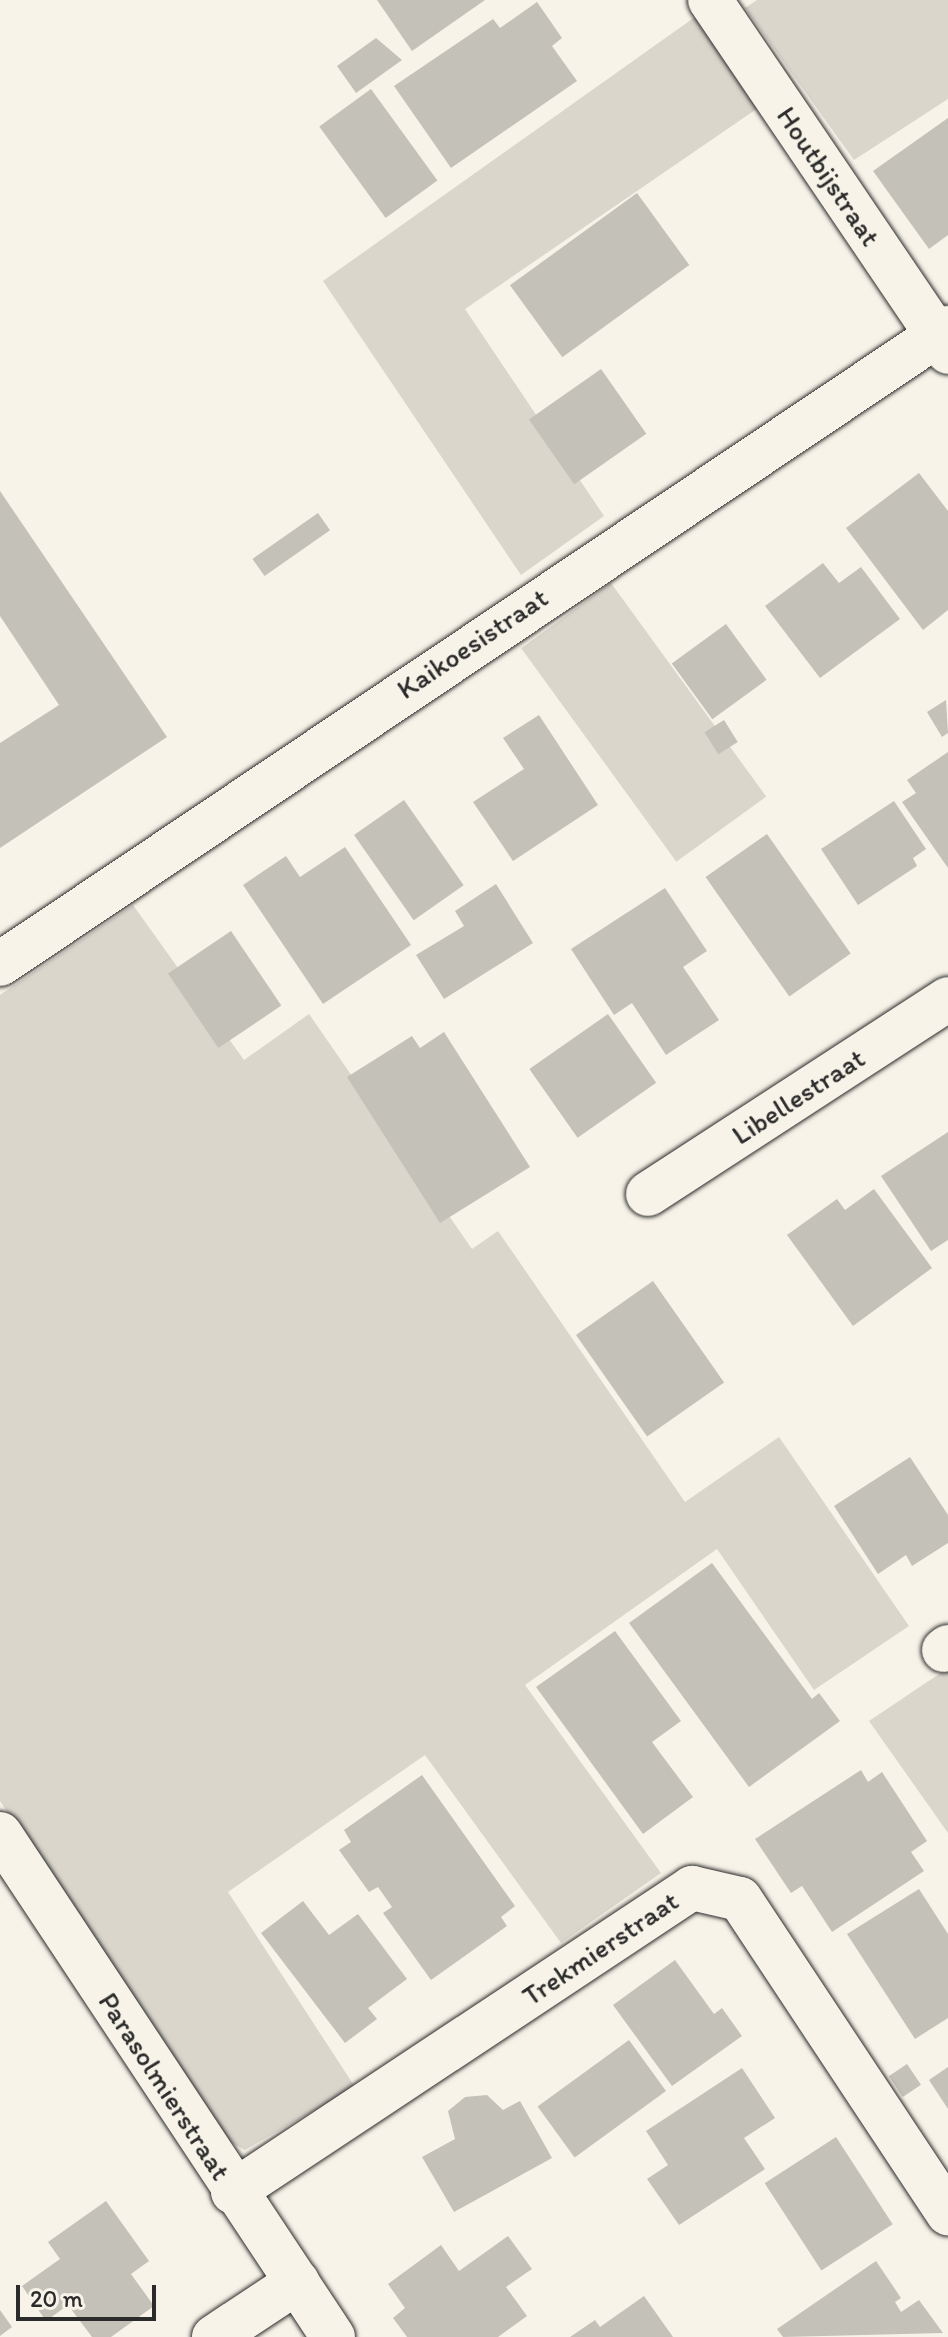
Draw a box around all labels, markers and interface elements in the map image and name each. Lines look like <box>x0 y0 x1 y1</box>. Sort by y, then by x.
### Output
street label: Houtbijstraat <box>770 100 888 252</box>
street label: Kaikoesistraat <box>390 580 554 706</box>
street label: Libellestraat <box>725 1041 871 1151</box>
street label: Trekmierstraat <box>516 1884 684 2012</box>
street label: Parasolmierstraat <box>92 1986 238 2186</box>
scale bar <box>20 2269 160 2319</box>
text: 20 m <box>30 2284 83 2313</box>

